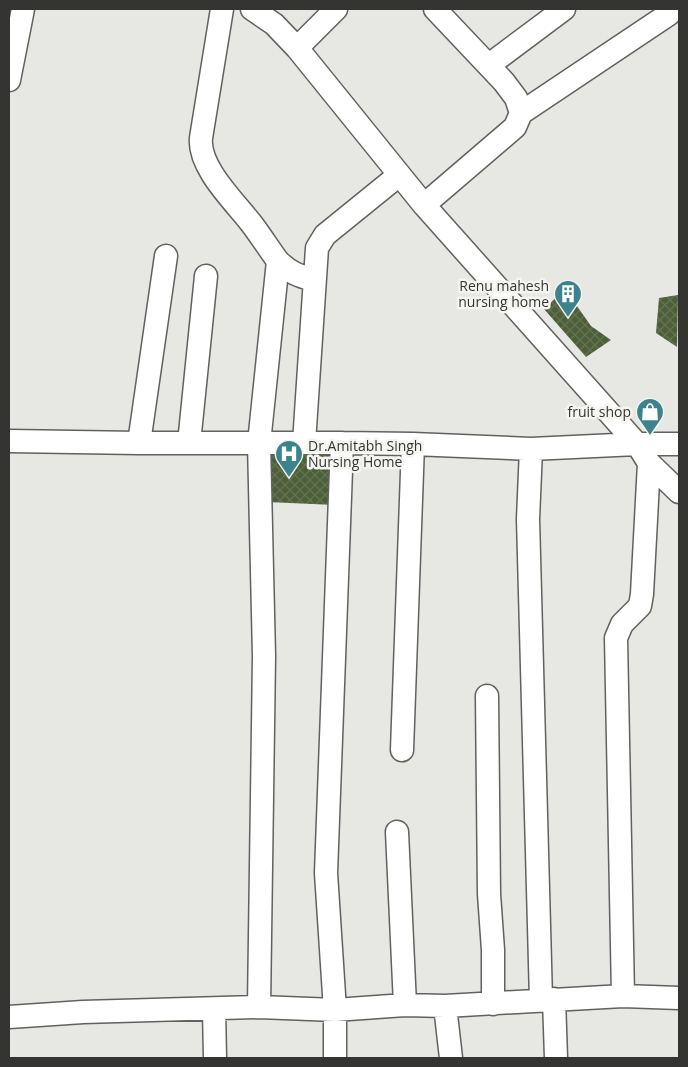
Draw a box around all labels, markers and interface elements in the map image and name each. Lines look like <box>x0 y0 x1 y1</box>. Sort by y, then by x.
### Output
place label: Renu mahesh nursing home <box>458 276 549 311</box>
building icon: Renu mahesh nursing home <box>553 279 583 318</box>
shop icon: fruit shop <box>635 397 665 436</box>
place label: fruit shop <box>568 402 631 421</box>
place label: Dr.Amitabh Singh Nursing Home <box>308 436 422 471</box>
hospital icon: Dr.Amitabh Singh Nursing Home <box>274 439 304 478</box>

